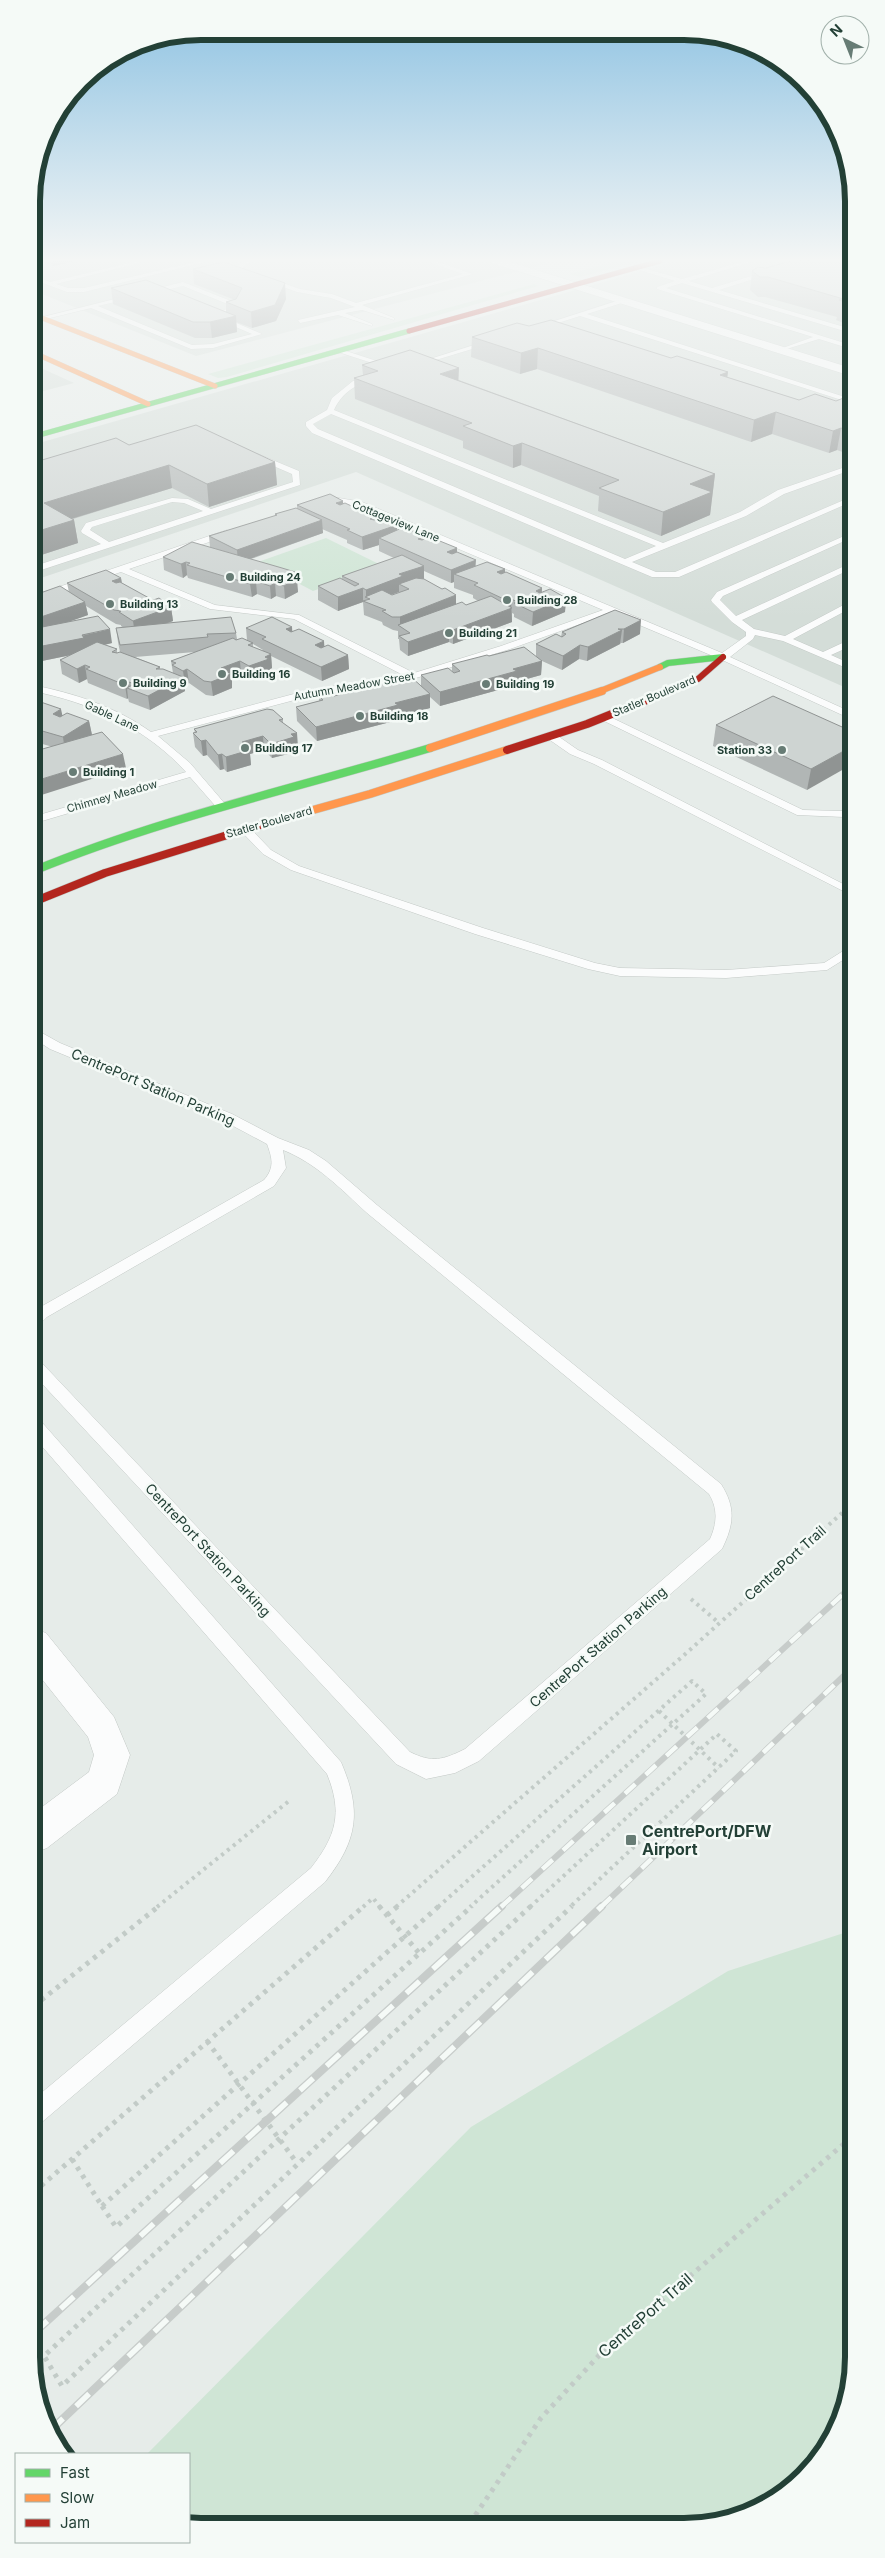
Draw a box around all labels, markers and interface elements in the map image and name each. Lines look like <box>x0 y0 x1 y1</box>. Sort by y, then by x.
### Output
north arrow <box>820 15 870 65</box>
text: N <box>826 20 845 40</box>
street label: Cottageview Lane <box>350 497 442 545</box>
place label: Building 24 <box>240 570 301 584</box>
marker: Building 24 <box>224 571 236 583</box>
place label: Building 28 <box>517 593 578 607</box>
marker: Building 28 <box>501 594 513 606</box>
place label: Building 13 <box>120 597 178 611</box>
marker: Building 13 <box>104 598 116 610</box>
place label: Building 21 <box>459 626 517 640</box>
marker: Building 21 <box>443 627 455 639</box>
place label: Building 16 <box>232 667 290 681</box>
marker: Building 16 <box>216 668 228 680</box>
street label: Autumn Meadow Street <box>293 668 416 704</box>
street label: Statler Boulevard <box>610 672 698 720</box>
place label: Building 9 <box>133 676 187 690</box>
marker: Building 9 <box>117 677 129 689</box>
place label: Building 19 <box>496 677 554 691</box>
marker: Building 19 <box>480 678 492 690</box>
street label: Gable Lane <box>82 697 142 735</box>
place label: Building 18 <box>370 709 428 723</box>
marker: Building 18 <box>354 710 366 722</box>
place label: Building 17 <box>255 741 313 755</box>
marker: Building 17 <box>239 742 251 754</box>
place label: Station 33 <box>717 743 772 757</box>
marker: Station 33 <box>776 744 788 756</box>
place label: Building 1 <box>83 765 134 779</box>
marker: Building 1 <box>67 766 79 778</box>
street label: Chimney Meadow <box>65 776 159 816</box>
street label: Statler Boulevard <box>224 803 314 841</box>
street label: CentrePort Station Parking <box>69 1044 238 1129</box>
street label: CentrePort Station Parking <box>142 1480 275 1620</box>
street label: CentrePort Trail <box>740 1522 829 1604</box>
street label: CentrePort Station Parking <box>526 1582 670 1711</box>
place label: CentrePort/DFW Airport <box>642 1821 772 1859</box>
marker: CentrePort/DFW Airport <box>624 1833 638 1847</box>
street label: CentrePort Trail <box>594 2269 696 2361</box>
legend <box>15 2453 190 2543</box>
text: Fast <box>60 2463 90 2482</box>
text: Slow <box>60 2488 94 2507</box>
text: Jam <box>60 2513 90 2532</box>

